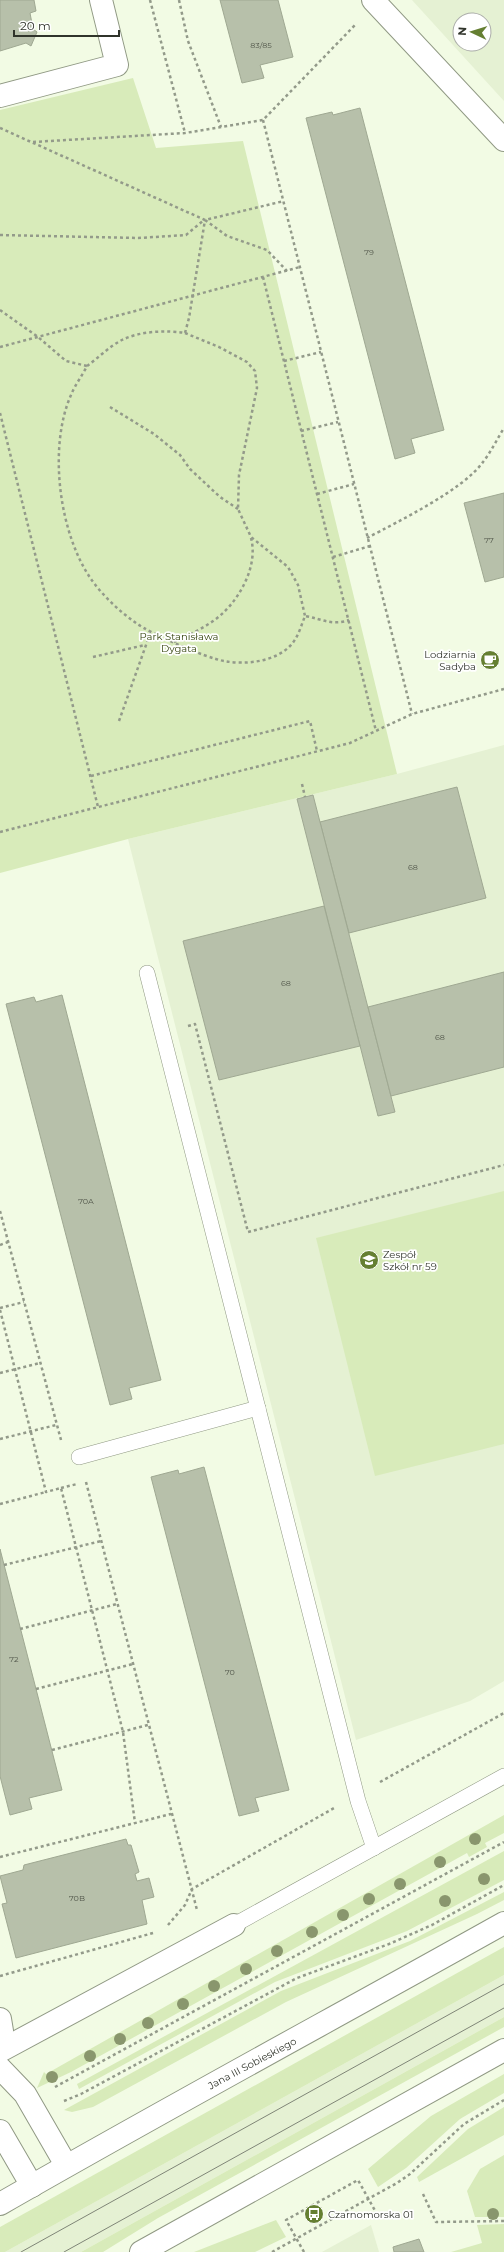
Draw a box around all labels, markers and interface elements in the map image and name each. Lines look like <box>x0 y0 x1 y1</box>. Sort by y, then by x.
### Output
scale bar <box>14 12 119 38</box>
north arrow <box>452 12 492 52</box>
text: 20 m <box>20 18 51 33</box>
text: N <box>455 26 469 36</box>
house number: 83/85 <box>250 40 272 50</box>
house number: 79 <box>364 247 374 257</box>
house number: 77 <box>484 535 494 545</box>
park label: Park Stanisława Dygata <box>140 630 218 655</box>
place label: Lodziarnia Sadyba <box>424 648 476 673</box>
cafe icon: Lodziarnia Sadyba <box>479 649 501 671</box>
house number: 68 <box>408 862 418 872</box>
house number: 68 <box>281 978 291 988</box>
house number: 68 <box>435 1032 445 1042</box>
house number: 70A <box>78 1196 94 1206</box>
place label: Zespół Szkół nr 59 <box>383 1248 437 1273</box>
school or university icon: Zespół Szkół nr 59 <box>358 1249 380 1271</box>
house number: 72 <box>9 1654 19 1664</box>
house number: 70 <box>225 1667 235 1677</box>
house number: 70B <box>69 1893 85 1903</box>
street label: Jana III Sobieskiego <box>205 2035 299 2093</box>
bus stop icon: Czarnomorska 01 <box>303 2203 325 2225</box>
place label: Czarnomorska 01 <box>328 2208 413 2221</box>

